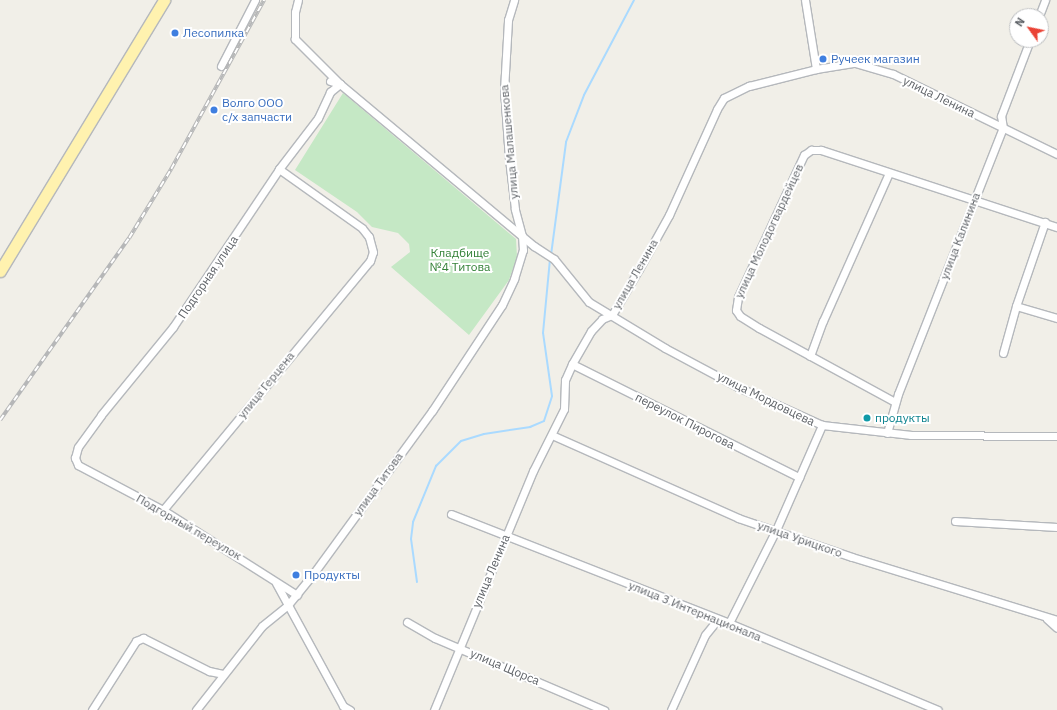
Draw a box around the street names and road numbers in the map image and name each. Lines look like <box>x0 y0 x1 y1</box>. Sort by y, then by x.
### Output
street label: улица Ленина <box>901 73 977 121</box>
street label: улица Малашенкова <box>497 84 521 200</box>
street label: улица Молодогвардейцев <box>732 162 806 300</box>
street label: улица Калинина <box>937 191 983 281</box>
street label: Подгорная улица <box>175 233 241 321</box>
street label: улица Ленина <box>609 236 661 312</box>
street label: улица Герцена <box>235 349 297 421</box>
street label: улица Мордовцева <box>715 369 817 429</box>
street label: переулок Пирогова <box>633 390 737 452</box>
street label: улица Титова <box>350 450 406 518</box>
street label: Подгорный переулок <box>134 491 244 563</box>
street label: улица Урицкого <box>756 518 844 560</box>
street label: улица Ленина <box>469 532 513 610</box>
street label: улица 3 Интернационала <box>627 578 763 644</box>
street label: улица Щорса <box>468 646 542 688</box>

